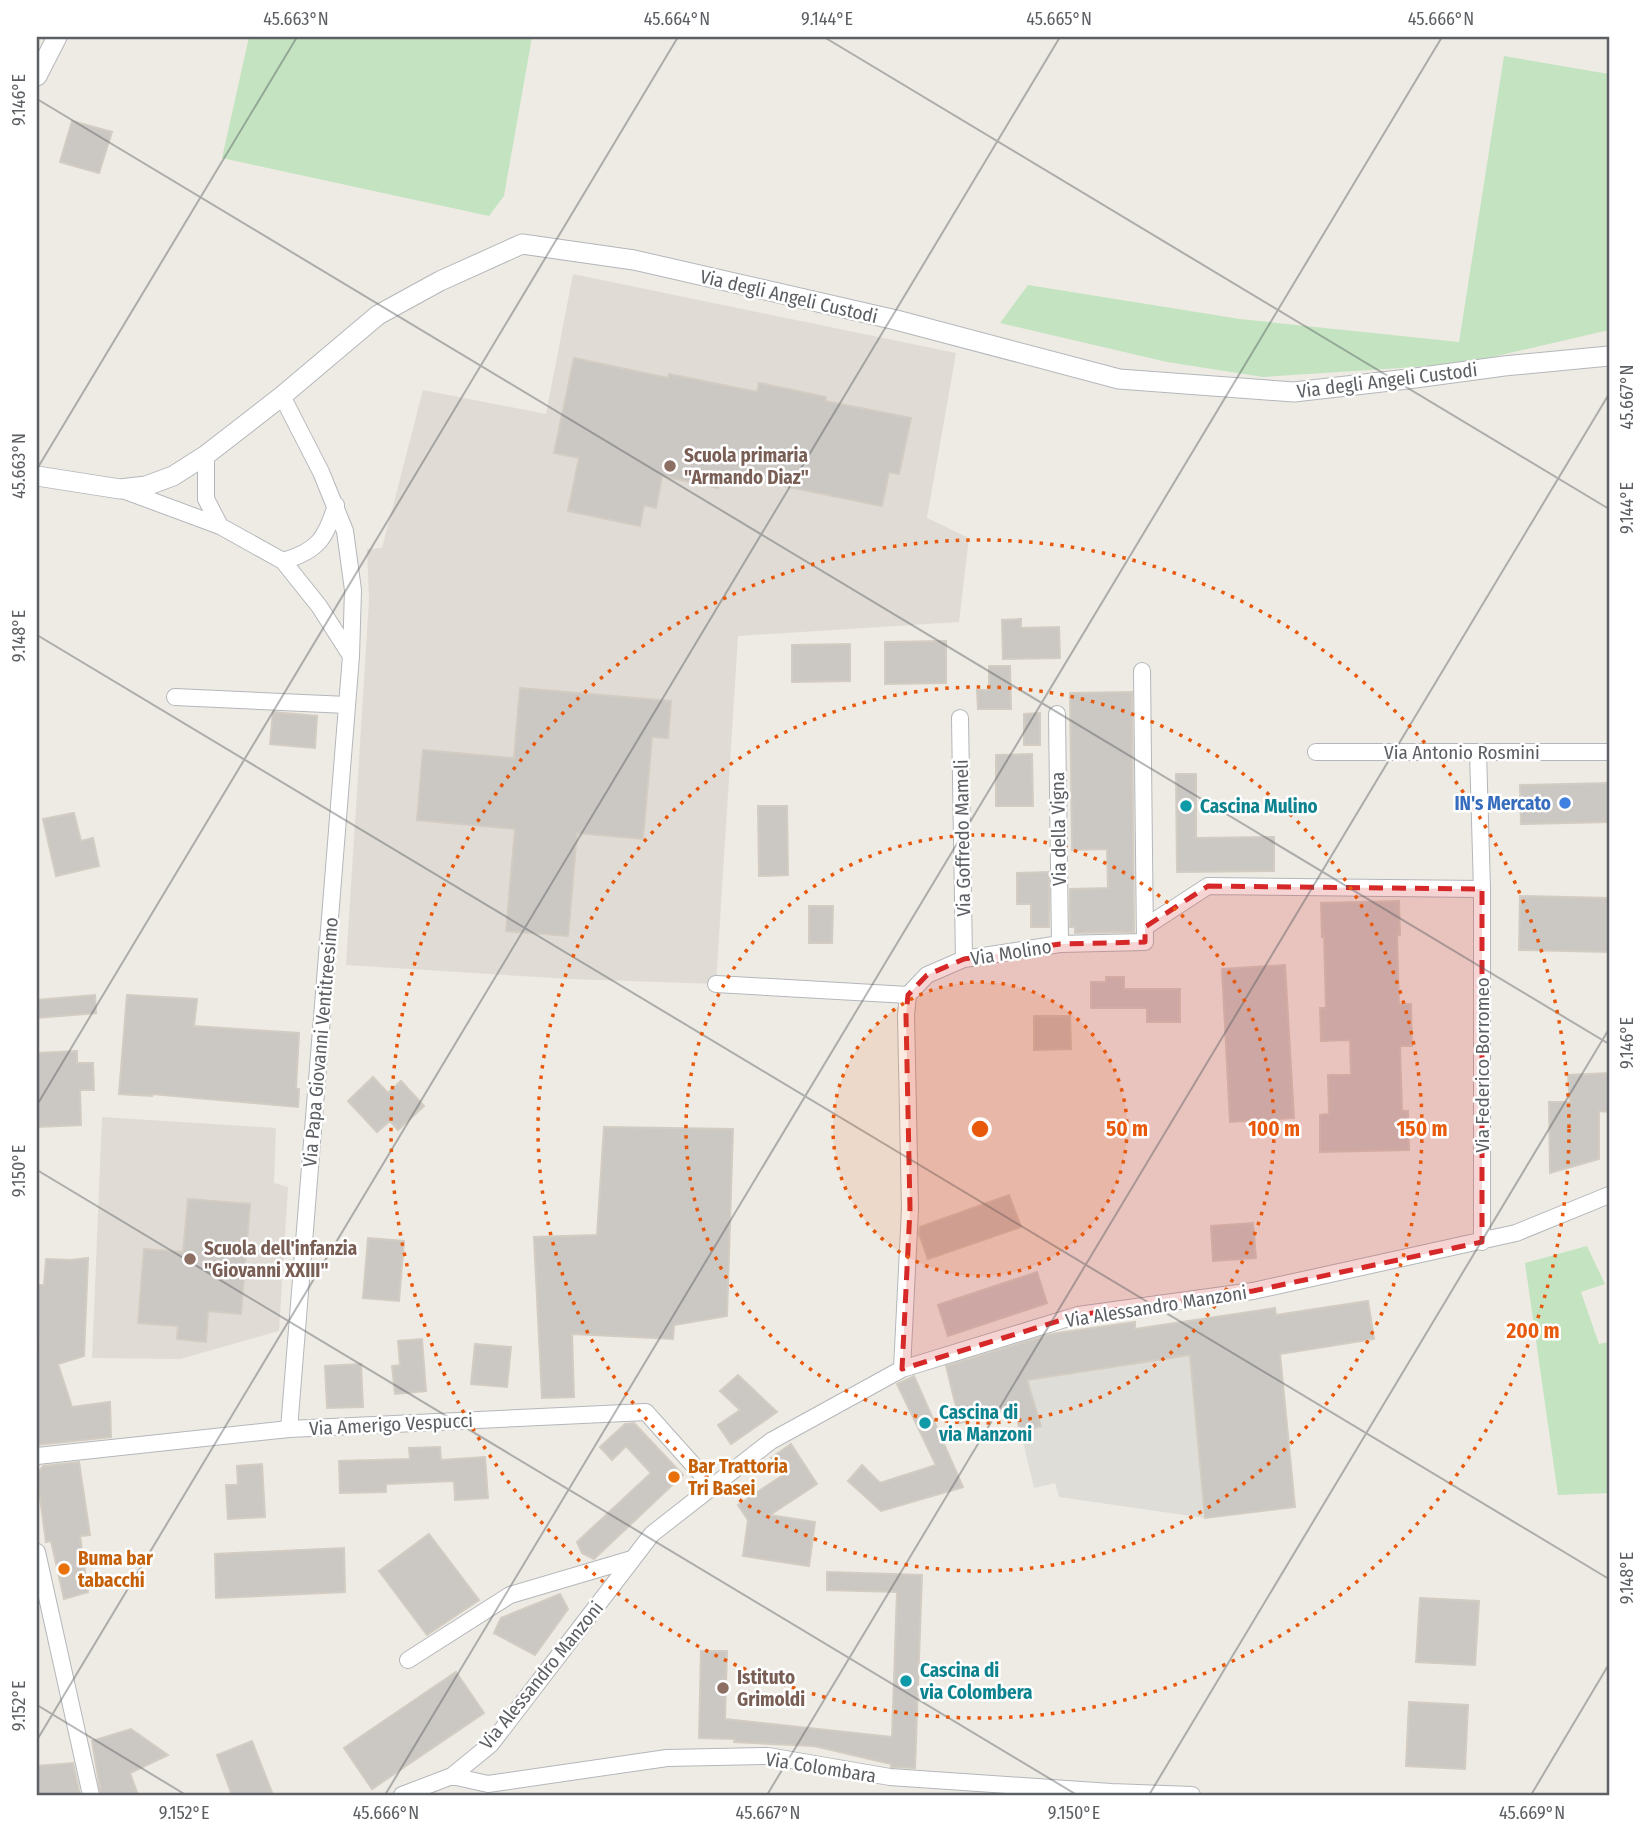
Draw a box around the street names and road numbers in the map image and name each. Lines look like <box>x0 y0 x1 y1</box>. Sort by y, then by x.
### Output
street label: Via degli Angeli Custodi <box>698 265 880 328</box>
street label: Via degli Angeli Custodi <box>1296 358 1479 403</box>
street label: Via Antonio Rosmini <box>1384 741 1540 764</box>
street label: Via Goffredo Mameli <box>950 759 975 917</box>
street label: Via della Vigna <box>1046 772 1071 886</box>
street label: Via Papa Giovanni Ventitreesimo <box>298 916 343 1168</box>
street label: Via Molino <box>969 935 1053 970</box>
street label: Via Federico Borromeo <box>1471 977 1494 1153</box>
street label: Via Alessandro Manzoni <box>1064 1281 1249 1332</box>
street label: Via Amerigo Vespucci <box>308 1409 474 1440</box>
street label: Via Alessandro Manzoni <box>475 1597 608 1754</box>
street label: Via Colombara <box>764 1747 878 1788</box>

